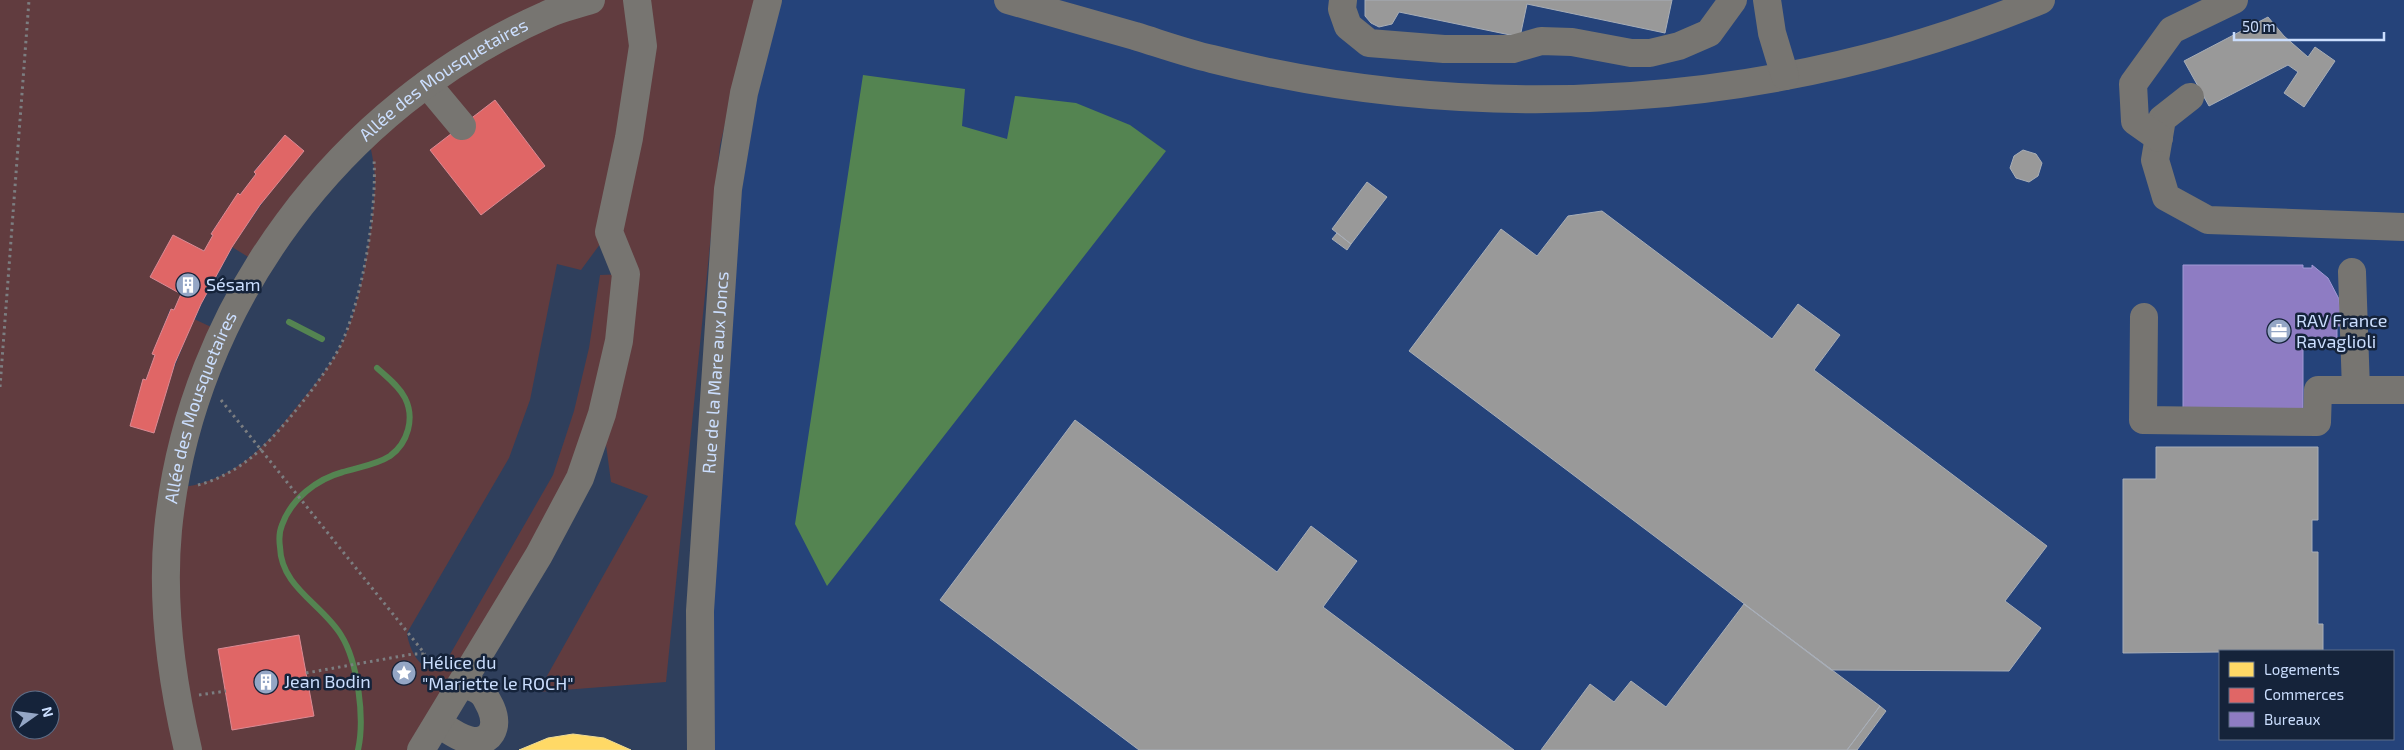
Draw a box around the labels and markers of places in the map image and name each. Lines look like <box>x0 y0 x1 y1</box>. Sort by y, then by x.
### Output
building icon: Sésam <box>175 272 201 298</box>
place label: Sésam <box>206 273 261 295</box>
place label: RAV France Ravaglioli <box>2296 309 2388 352</box>
office icon: RAV France Ravaglioli <box>2266 318 2292 344</box>
place label: Hélice du "Mariette le ROCH" <box>422 651 574 694</box>
place icon: Hélice du "Mariette le ROCH" <box>391 660 417 686</box>
building icon: Jean Bodin <box>253 669 279 695</box>
place label: Jean Bodin <box>284 670 371 692</box>

